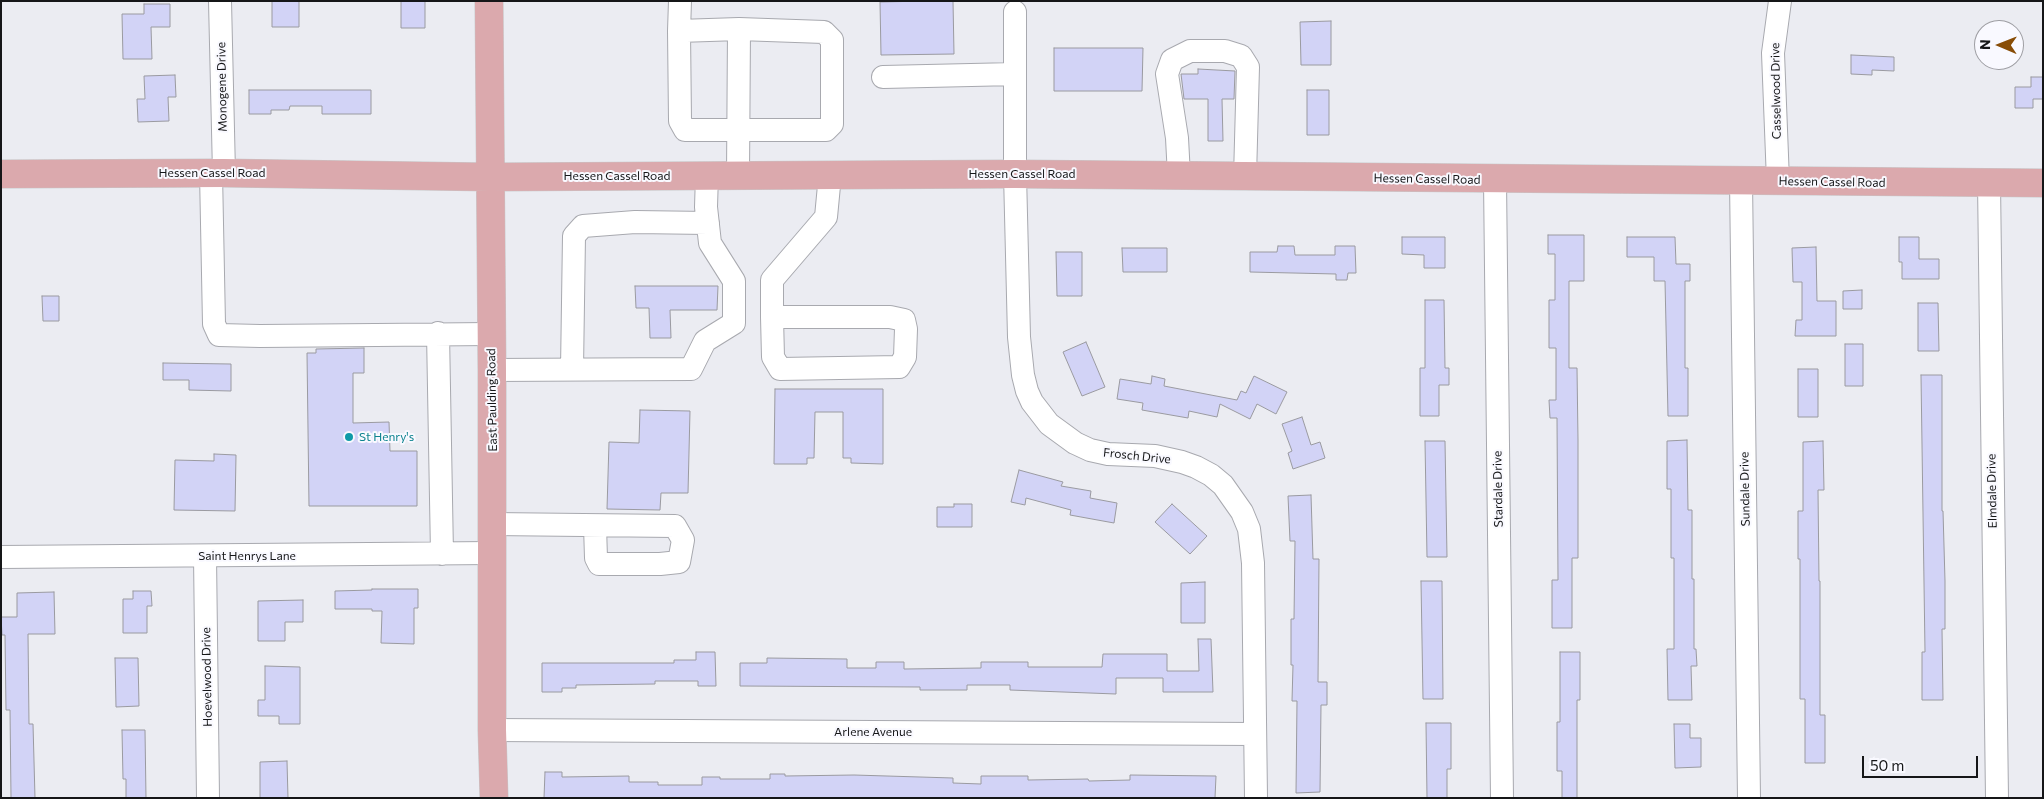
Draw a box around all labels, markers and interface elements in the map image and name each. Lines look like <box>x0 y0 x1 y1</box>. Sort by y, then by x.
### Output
north arrow <box>1974 20 2024 70</box>
text: N <box>1976 39 1993 50</box>
street label: Monogene Drive <box>214 42 230 132</box>
street label: Casselwood Drive <box>1768 43 1784 139</box>
street label: Hessen Cassel Road <box>159 166 265 180</box>
street label: Hessen Cassel Road <box>969 167 1075 181</box>
street label: Hessen Cassel Road <box>564 169 670 183</box>
street label: Hessen Cassel Road <box>1373 171 1481 187</box>
street label: Hessen Cassel Road <box>1778 174 1886 190</box>
street label: East Paulding Road <box>484 348 500 452</box>
place label: St Henry's <box>359 430 414 444</box>
marker: St Henry's <box>343 431 355 443</box>
street label: Frosch Drive <box>1102 445 1172 467</box>
street label: Stardale Drive <box>1490 451 1506 527</box>
street label: Sundale Drive <box>1737 452 1753 526</box>
street label: Elmdale Drive <box>1984 454 2000 528</box>
street label: Saint Henrys Lane <box>198 549 296 563</box>
street label: Hoevelwood Drive <box>199 627 215 727</box>
street label: Arlene Avenue <box>834 725 912 739</box>
scale bar <box>1864 746 1980 778</box>
text: 50 m <box>1870 756 1904 774</box>

